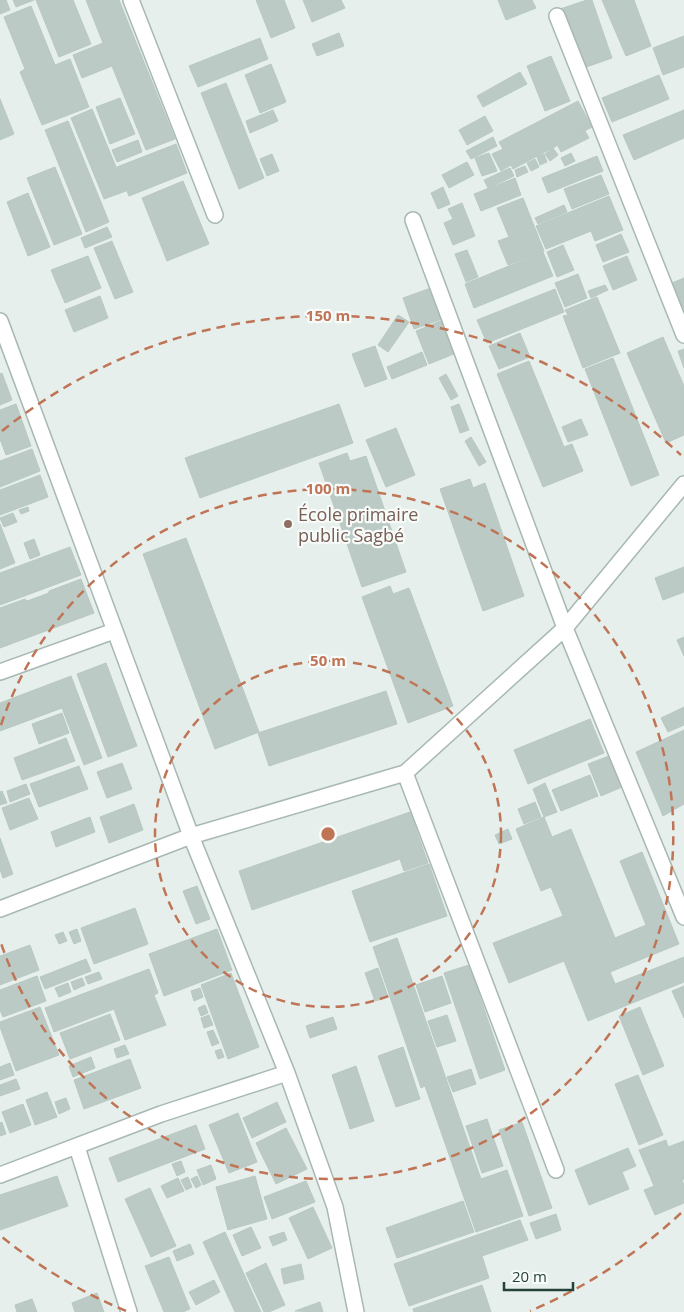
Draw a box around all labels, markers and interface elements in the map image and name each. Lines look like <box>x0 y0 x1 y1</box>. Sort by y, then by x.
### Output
text: 150 m <box>306 305 350 325</box>
text: 100 m <box>306 478 350 498</box>
place label: École primaire public Sagbé <box>298 502 418 547</box>
marker: École primaire public Sagbé <box>282 518 294 530</box>
text: 50 m <box>310 650 346 670</box>
centre of rings <box>319 825 337 843</box>
scale bar <box>504 1260 573 1292</box>
text: 20 m <box>512 1266 547 1286</box>

